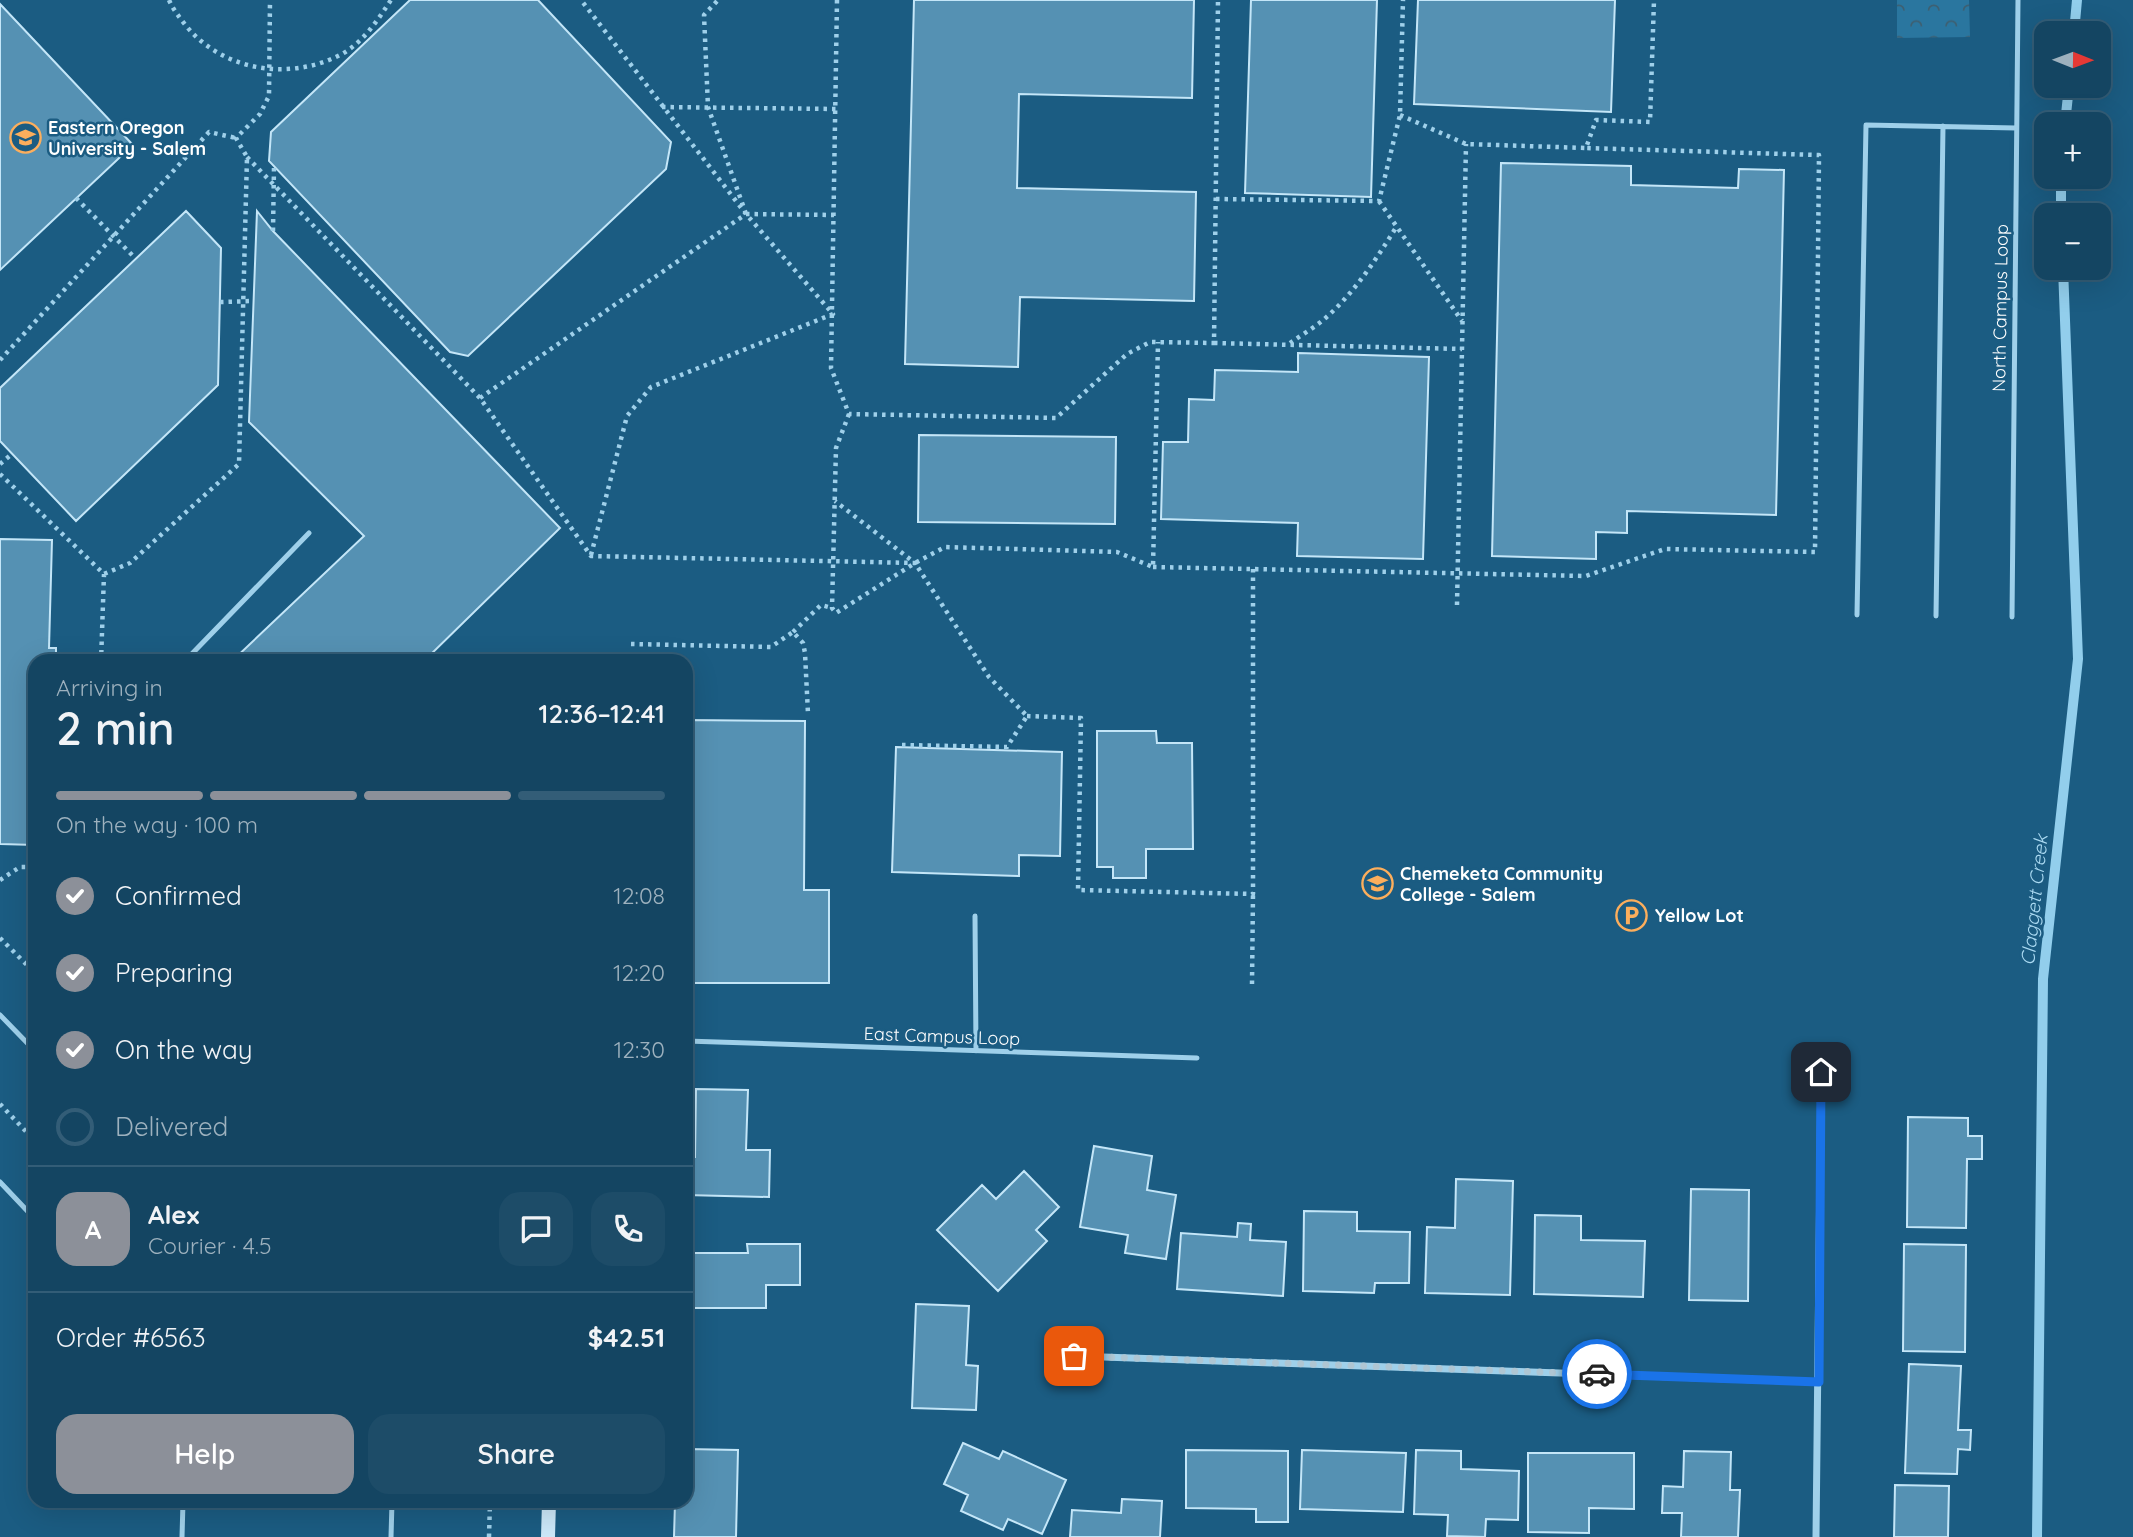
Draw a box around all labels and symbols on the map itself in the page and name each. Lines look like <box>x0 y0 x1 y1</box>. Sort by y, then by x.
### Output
north arrow <box>2034 21 2110 98</box>
place label: Eastern Oregon University - Salem <box>48 116 206 160</box>
school or university icon: Eastern Oregon University - Salem <box>8 120 42 154</box>
street label: North Campus Loop <box>1987 224 2013 392</box>
water label: Claggett Creek <box>2015 832 2053 967</box>
place label: Chemeketa Community College - Salem <box>1400 862 1603 906</box>
school or university icon: Chemeketa Community College - Salem <box>1360 866 1394 900</box>
parking icon: Yellow Lot <box>1615 898 1649 932</box>
place label: Yellow Lot <box>1655 904 1744 927</box>
street label: East Campus Loop <box>863 1022 1021 1050</box>
pin <box>1791 1042 1851 1102</box>
pin <box>1044 1326 1104 1386</box>
courier <box>1562 1339 1632 1409</box>

